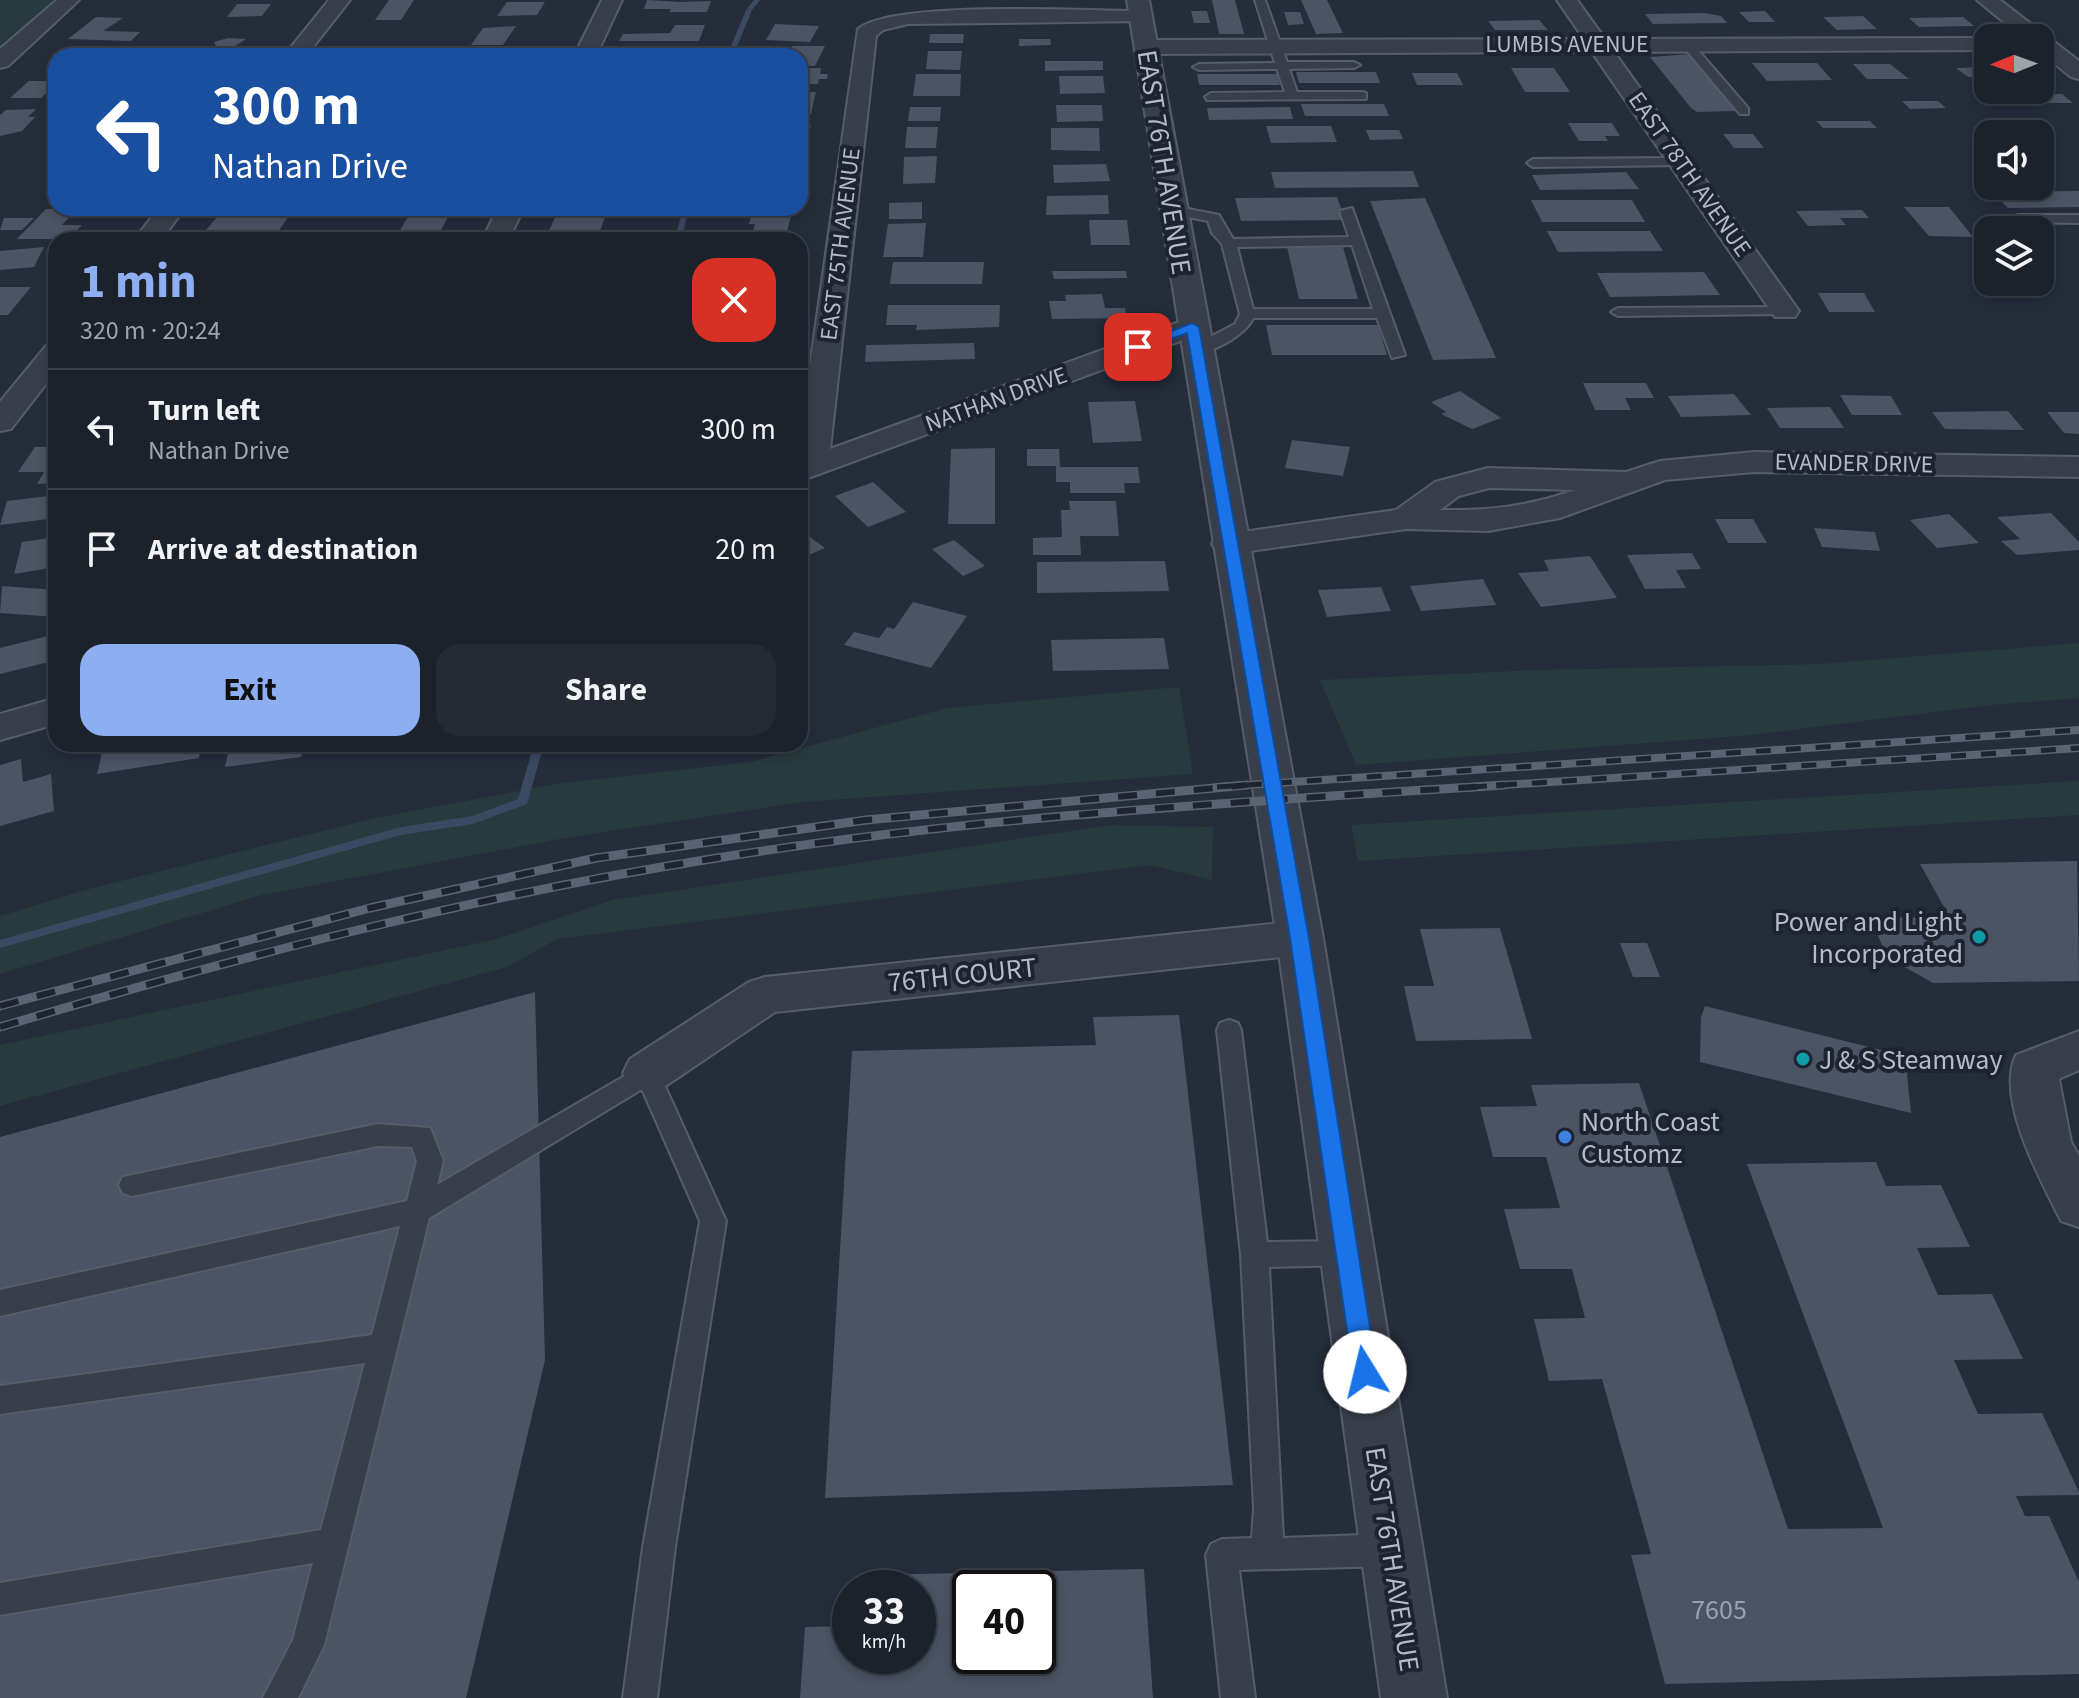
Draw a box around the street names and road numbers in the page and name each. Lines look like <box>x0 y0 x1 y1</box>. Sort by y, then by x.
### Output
street label: LUMBIS AVENUE <box>1485 27 1649 62</box>
street label: EAST 76TH AVENUE <box>1127 47 1201 277</box>
street label: EAST 78TH AVENUE <box>1620 85 1760 264</box>
street label: EAST 75TH AVENUE <box>811 146 870 343</box>
street label: NATHAN DRIVE <box>920 358 1072 441</box>
street label: EVANDER DRIVE <box>1774 445 1934 482</box>
street label: 76TH COURT <box>886 947 1038 1003</box>
street label: EAST 76TH AVENUE <box>1355 1444 1429 1674</box>

